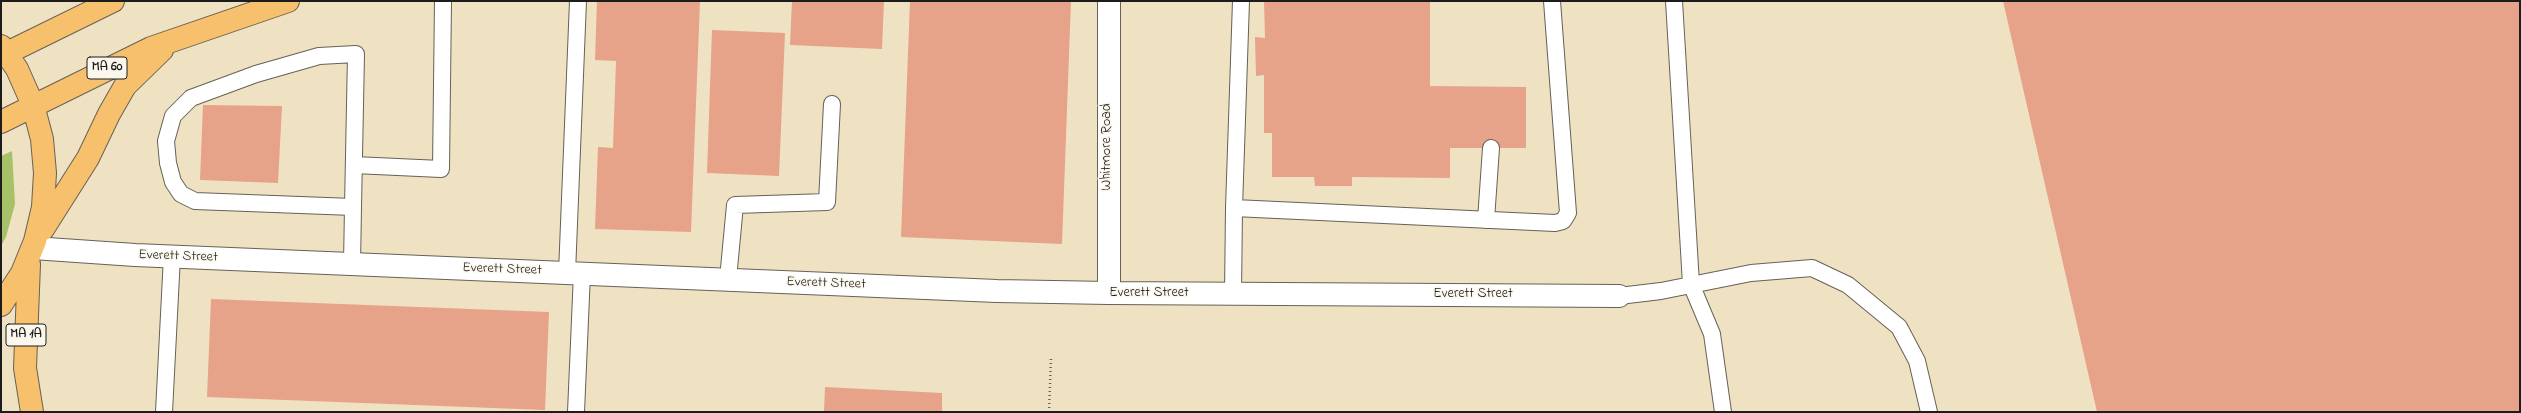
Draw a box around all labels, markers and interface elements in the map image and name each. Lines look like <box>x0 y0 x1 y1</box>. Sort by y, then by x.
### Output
road number: MA 60 <box>87 57 127 79</box>
street label: Whitmore Road <box>1100 103 1116 191</box>
street label: Everett Street <box>138 247 218 267</box>
street label: Everett Street <box>462 260 542 280</box>
street label: Everett Street <box>786 274 866 294</box>
street label: Everett Street <box>1109 286 1189 302</box>
street label: Everett Street <box>1433 287 1513 303</box>
road number: MA 1A <box>6 324 46 346</box>

